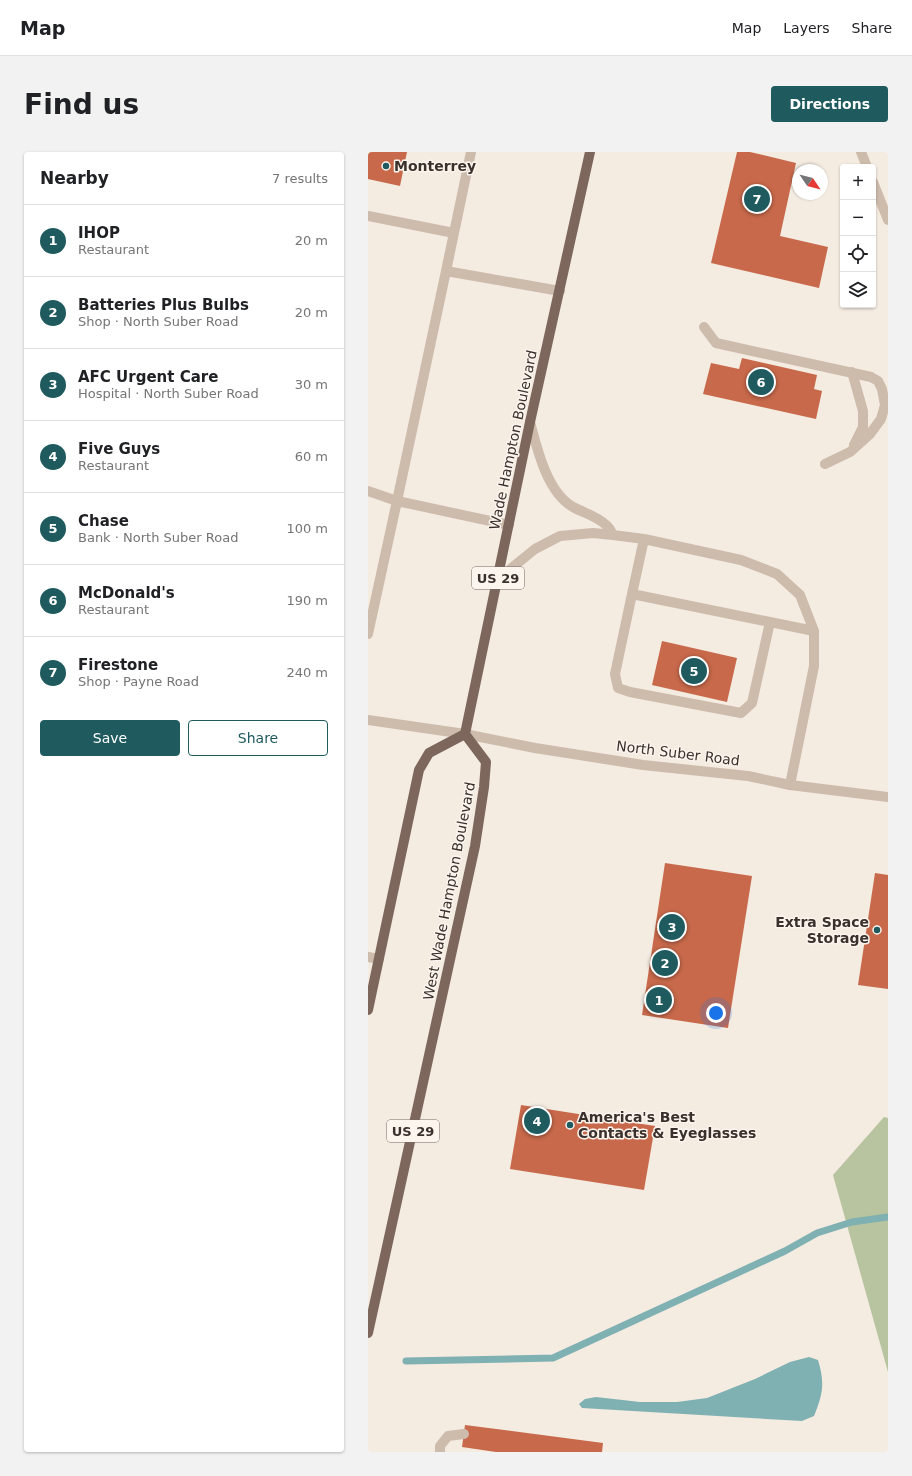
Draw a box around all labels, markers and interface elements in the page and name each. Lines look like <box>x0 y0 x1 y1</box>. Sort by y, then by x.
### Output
text: Map <box>20 17 65 39</box>
text: Map <box>732 20 761 36</box>
text: Layers <box>783 20 830 36</box>
text: Share <box>852 20 892 36</box>
button: Directions <box>771 86 888 122</box>
text: Find us <box>24 88 139 121</box>
place label: Monterrey <box>394 158 476 174</box>
marker: Monterrey <box>381 161 391 171</box>
north arrow <box>792 164 828 200</box>
map controls <box>840 164 876 308</box>
button: + <box>840 164 876 200</box>
text: Nearby <box>40 168 109 188</box>
text: 7 results <box>272 171 328 186</box>
pin: 7 <box>744 184 770 214</box>
button: − <box>840 200 876 236</box>
text: IHOP <box>78 224 120 242</box>
text: 1 <box>48 233 58 248</box>
text: 20 m <box>295 233 328 248</box>
button: locate <box>840 236 876 272</box>
text: Restaurant <box>78 242 149 257</box>
button: layers <box>840 272 876 308</box>
text: Batteries Plus Bulbs <box>78 296 249 314</box>
text: 2 <box>48 305 58 320</box>
text: 20 m <box>295 305 328 320</box>
text: Shop · North Suber Road <box>78 314 238 329</box>
street label: Wade Hampton Boulevard <box>486 349 540 531</box>
pin: 6 <box>748 367 774 397</box>
text: AFC Urgent Care <box>78 368 218 386</box>
text: 3 <box>48 377 58 392</box>
text: 30 m <box>295 377 328 392</box>
text: Hospital · North Suber Road <box>78 386 259 401</box>
text: Five Guys <box>78 440 160 458</box>
text: 4 <box>48 449 58 464</box>
text: 60 m <box>295 449 328 464</box>
text: Restaurant <box>78 458 149 473</box>
text: Chase <box>78 512 129 530</box>
text: 5 <box>48 521 58 536</box>
text: 100 m <box>286 521 328 536</box>
text: Bank · North Suber Road <box>78 530 238 545</box>
road number: US 29 <box>472 567 524 589</box>
text: McDonald's <box>78 584 175 602</box>
text: 6 <box>48 593 58 608</box>
text: 190 m <box>286 593 328 608</box>
text: Restaurant <box>78 602 149 617</box>
text: Firestone <box>78 656 158 674</box>
pin: 5 <box>681 656 707 686</box>
text: 7 <box>48 665 58 680</box>
text: 240 m <box>286 665 328 680</box>
text: Shop · Payne Road <box>78 674 199 689</box>
button: Save <box>40 720 180 756</box>
button: Share <box>188 720 328 756</box>
street label: North Suber Road <box>615 737 741 769</box>
street label: West Wade Hampton Boulevard <box>420 780 478 1002</box>
pin: 3 <box>659 912 685 942</box>
place label: Extra Space Storage <box>775 914 869 946</box>
marker: Extra Space Storage <box>872 925 882 935</box>
pin: 2 <box>652 948 678 978</box>
pin: 1 <box>646 985 672 1015</box>
your location <box>706 1003 726 1023</box>
pin: 4 <box>524 1106 550 1136</box>
place label: America's Best Contacts & Eyeglasses <box>578 1109 756 1141</box>
road number: US 29 <box>387 1120 439 1142</box>
marker: America's Best Contacts & Eyeglasses <box>565 1120 575 1130</box>

